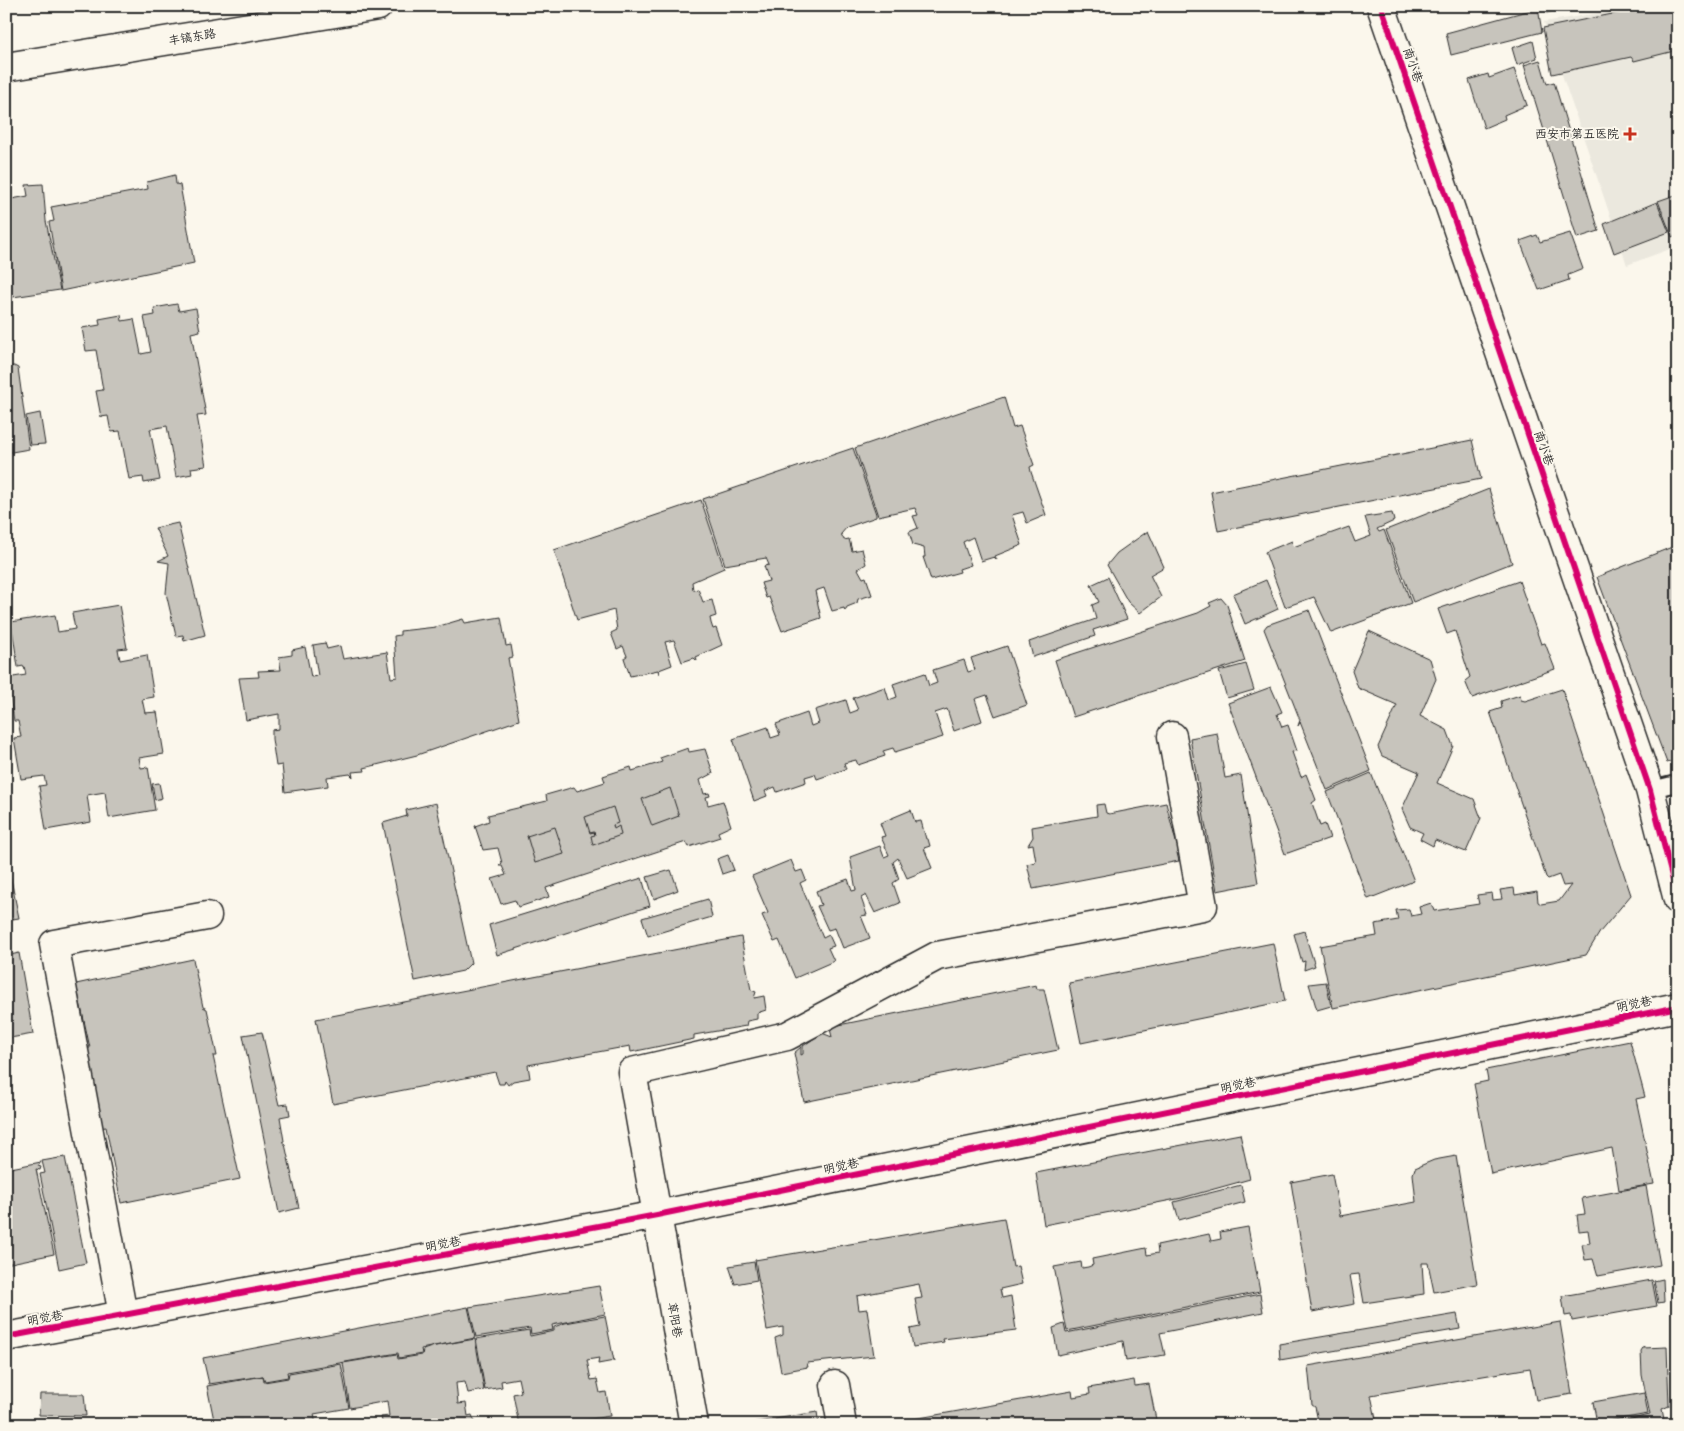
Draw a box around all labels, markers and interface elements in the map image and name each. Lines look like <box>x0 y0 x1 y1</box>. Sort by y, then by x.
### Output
street label: 丰镐东路 <box>167 25 217 49</box>
street label: 南小巷 <box>1400 45 1426 85</box>
place label: 西安市第五医院 <box>1535 126 1619 142</box>
marker: 西安市第五医院 <box>1623 127 1637 141</box>
street label: 南小巷 <box>1531 428 1557 468</box>
street label: 明觉巷 <box>1615 992 1653 1016</box>
street label: 明觉巷 <box>1219 1073 1257 1097</box>
street label: 明觉巷 <box>822 1154 860 1178</box>
street label: 明觉巷 <box>424 1233 462 1255</box>
street label: 草阳巷 <box>664 1301 686 1339</box>
street label: 明觉巷 <box>26 1307 64 1329</box>

